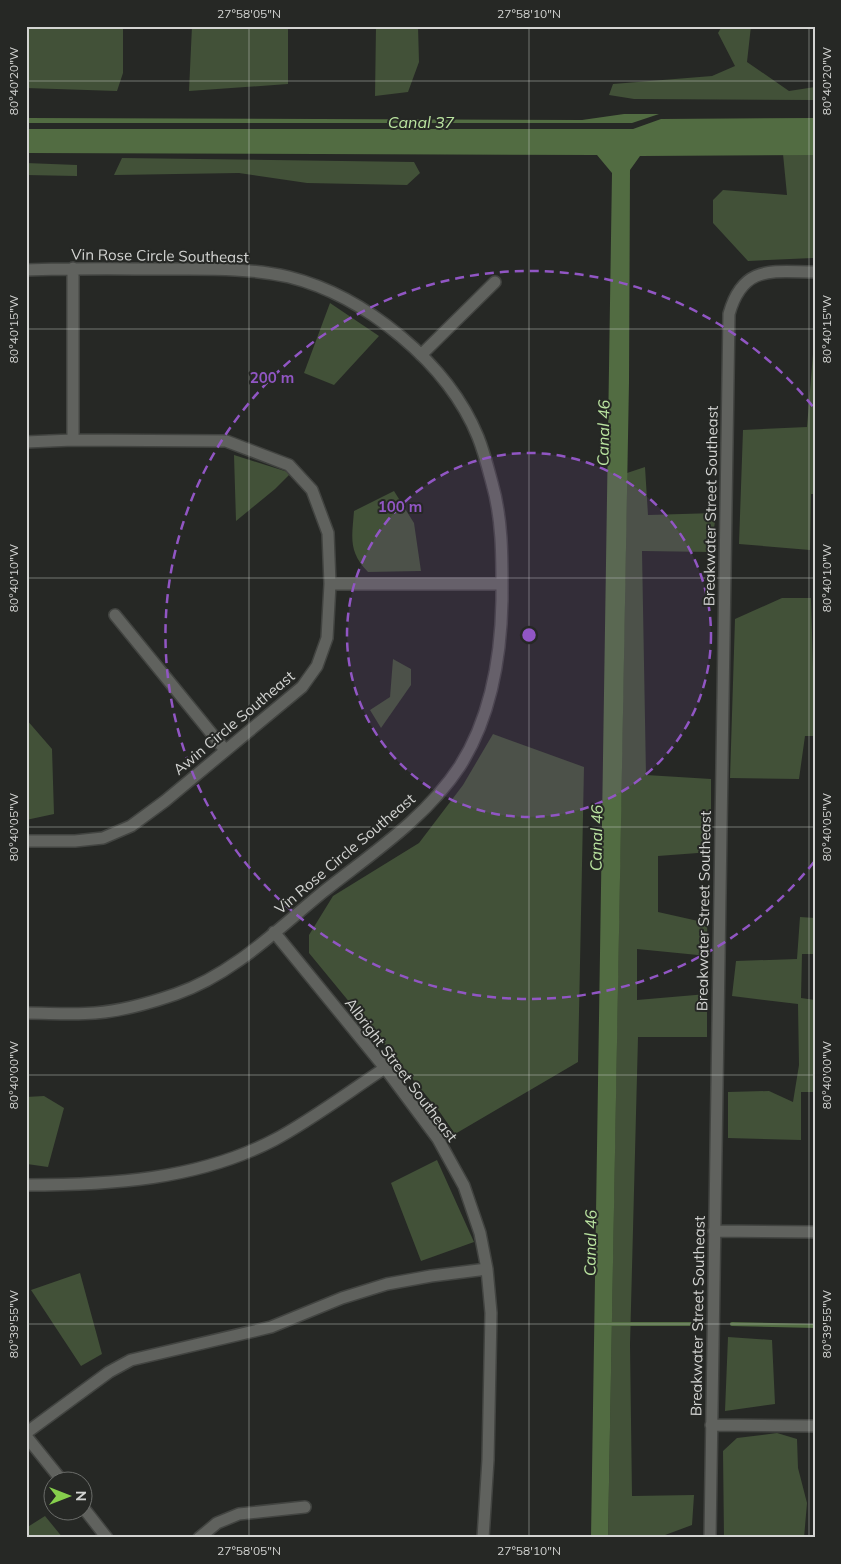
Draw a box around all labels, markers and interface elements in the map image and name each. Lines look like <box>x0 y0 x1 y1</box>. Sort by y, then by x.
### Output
text: 27°58'05"N <box>217 6 281 21</box>
text: 27°58'10"N <box>497 6 561 21</box>
text: 80°40'20"W <box>6 47 21 115</box>
text: 80°40'20"W <box>819 47 834 115</box>
water label: Canal 37 <box>388 112 455 132</box>
street label: Vin Rose Circle Southeast <box>71 244 249 267</box>
text: 80°40'15"W <box>6 295 21 363</box>
text: 80°40'15"W <box>819 295 834 363</box>
text: 200 m <box>250 368 294 387</box>
water label: Canal 46 <box>592 399 614 466</box>
street label: Breakwater Street Southeast <box>699 406 722 606</box>
text: 100 m <box>378 497 422 516</box>
text: 80°40'10"W <box>6 544 21 612</box>
text: 80°40'10"W <box>819 544 834 612</box>
centre of rings <box>520 626 538 644</box>
street label: Awin Circle Southeast <box>169 666 298 779</box>
street label: Vin Rose Circle Southeast <box>271 789 419 918</box>
text: 80°40'05"W <box>6 793 21 861</box>
text: 80°40'05"W <box>819 793 834 861</box>
water label: Canal 46 <box>585 804 607 871</box>
street label: Breakwater Street Southeast <box>692 811 715 1011</box>
street label: Albright Street Southeast <box>341 994 462 1145</box>
text: 80°40'00"W <box>6 1041 21 1109</box>
text: 80°40'00"W <box>819 1041 834 1109</box>
water label: Canal 46 <box>579 1209 601 1276</box>
street label: Breakwater Street Southeast <box>686 1216 709 1416</box>
text: 80°39'55"W <box>6 1290 21 1358</box>
text: 80°39'55"W <box>819 1290 834 1358</box>
north arrow <box>42 1472 92 1522</box>
text: N <box>72 1491 90 1501</box>
text: 27°58'05"N <box>217 1543 281 1558</box>
text: 27°58'10"N <box>497 1543 561 1558</box>

